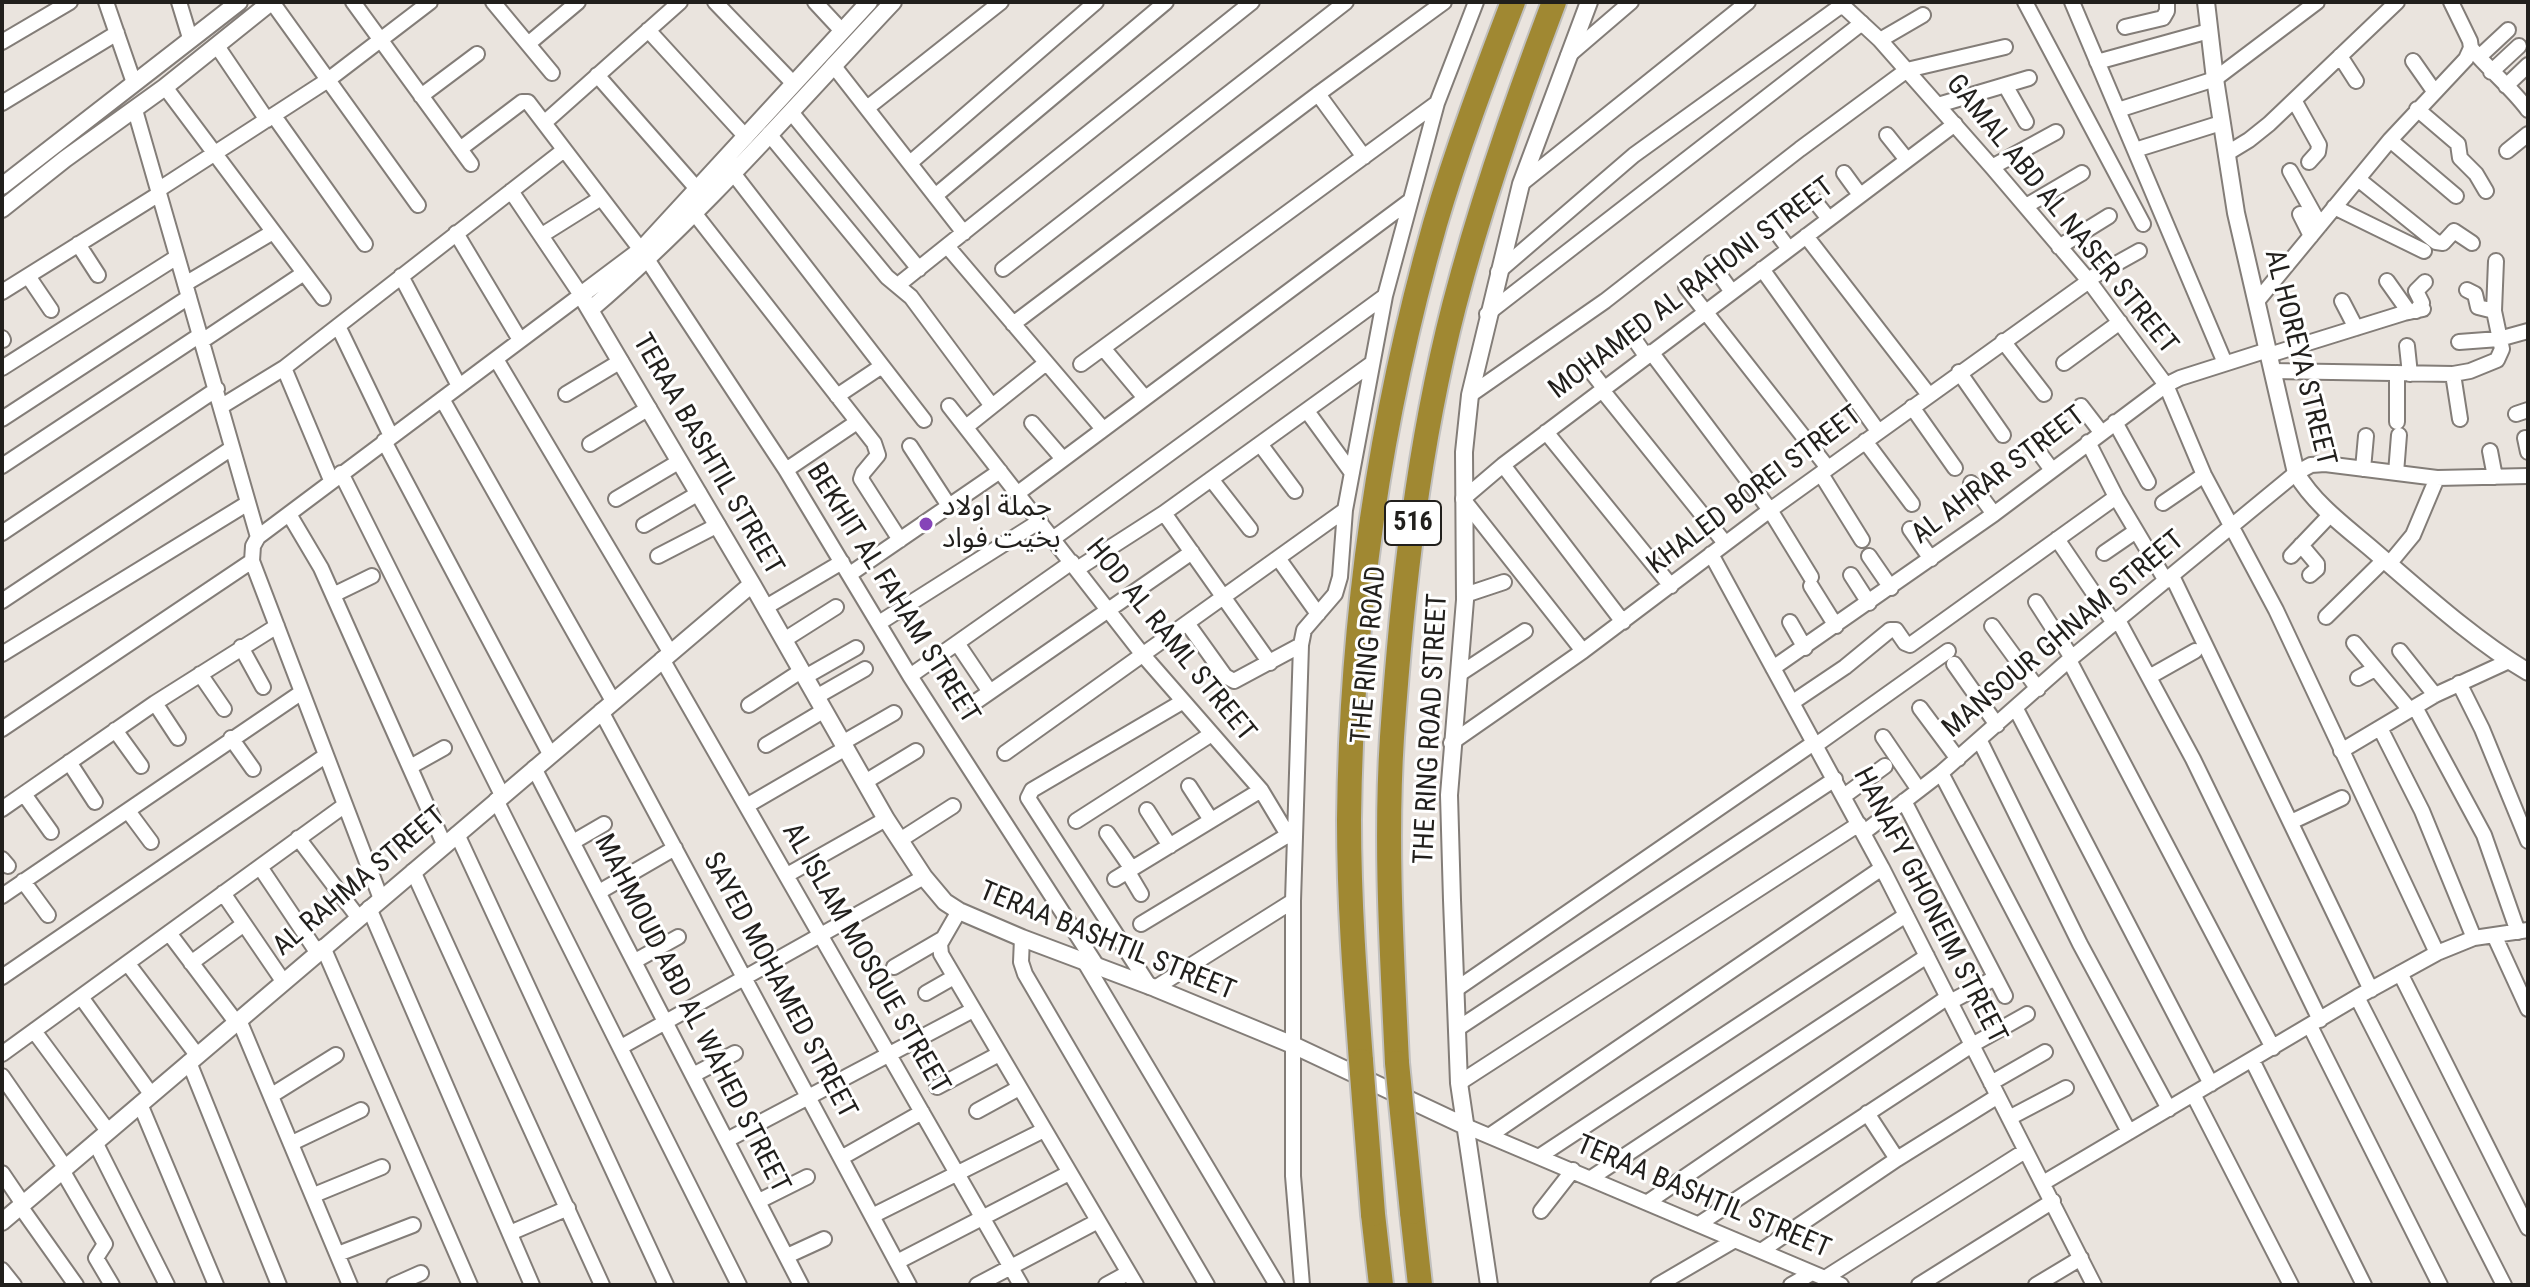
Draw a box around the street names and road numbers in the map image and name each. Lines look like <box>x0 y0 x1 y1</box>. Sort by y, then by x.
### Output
street label: GAMAL ABD AL NASER STREET <box>1938 69 2184 361</box>
street label: MOHAMED AL RAHONI STREET <box>1543 171 1841 407</box>
street label: AL HOREYA STREET <box>2256 246 2342 470</box>
street label: TERAA BASHTIL STREET <box>624 328 790 582</box>
street label: KHALED BOREI STREET <box>1641 399 1869 583</box>
street label: AL AHRAR STREET <box>1906 400 2092 552</box>
street label: BEKHIT AL FAHAM STREET <box>798 458 986 730</box>
road number: 516 <box>1385 501 1441 545</box>
street label: MANSOUR GHNAM STREET <box>1936 524 2192 746</box>
street label: HOD AL RAML STREET <box>1078 533 1262 749</box>
street label: THE RING ROAD <box>1346 565 1394 745</box>
street label: THE RING ROAD STREET <box>1408 593 1456 865</box>
street label: HANAFY GHONEIM STREET <box>1845 762 2013 1050</box>
street label: AL RAHMA STREET <box>267 800 453 964</box>
street label: AL ISLAM MOSQUE STREET <box>774 818 956 1100</box>
street label: MAHMOUD ABD AL WAHED STREET <box>586 829 796 1199</box>
street label: SAYED MOHAMED STREET <box>695 847 863 1125</box>
street label: TERAA BASHTIL STREET <box>974 875 1240 1009</box>
street label: TERAA BASHTIL STREET <box>1571 1129 1835 1267</box>

